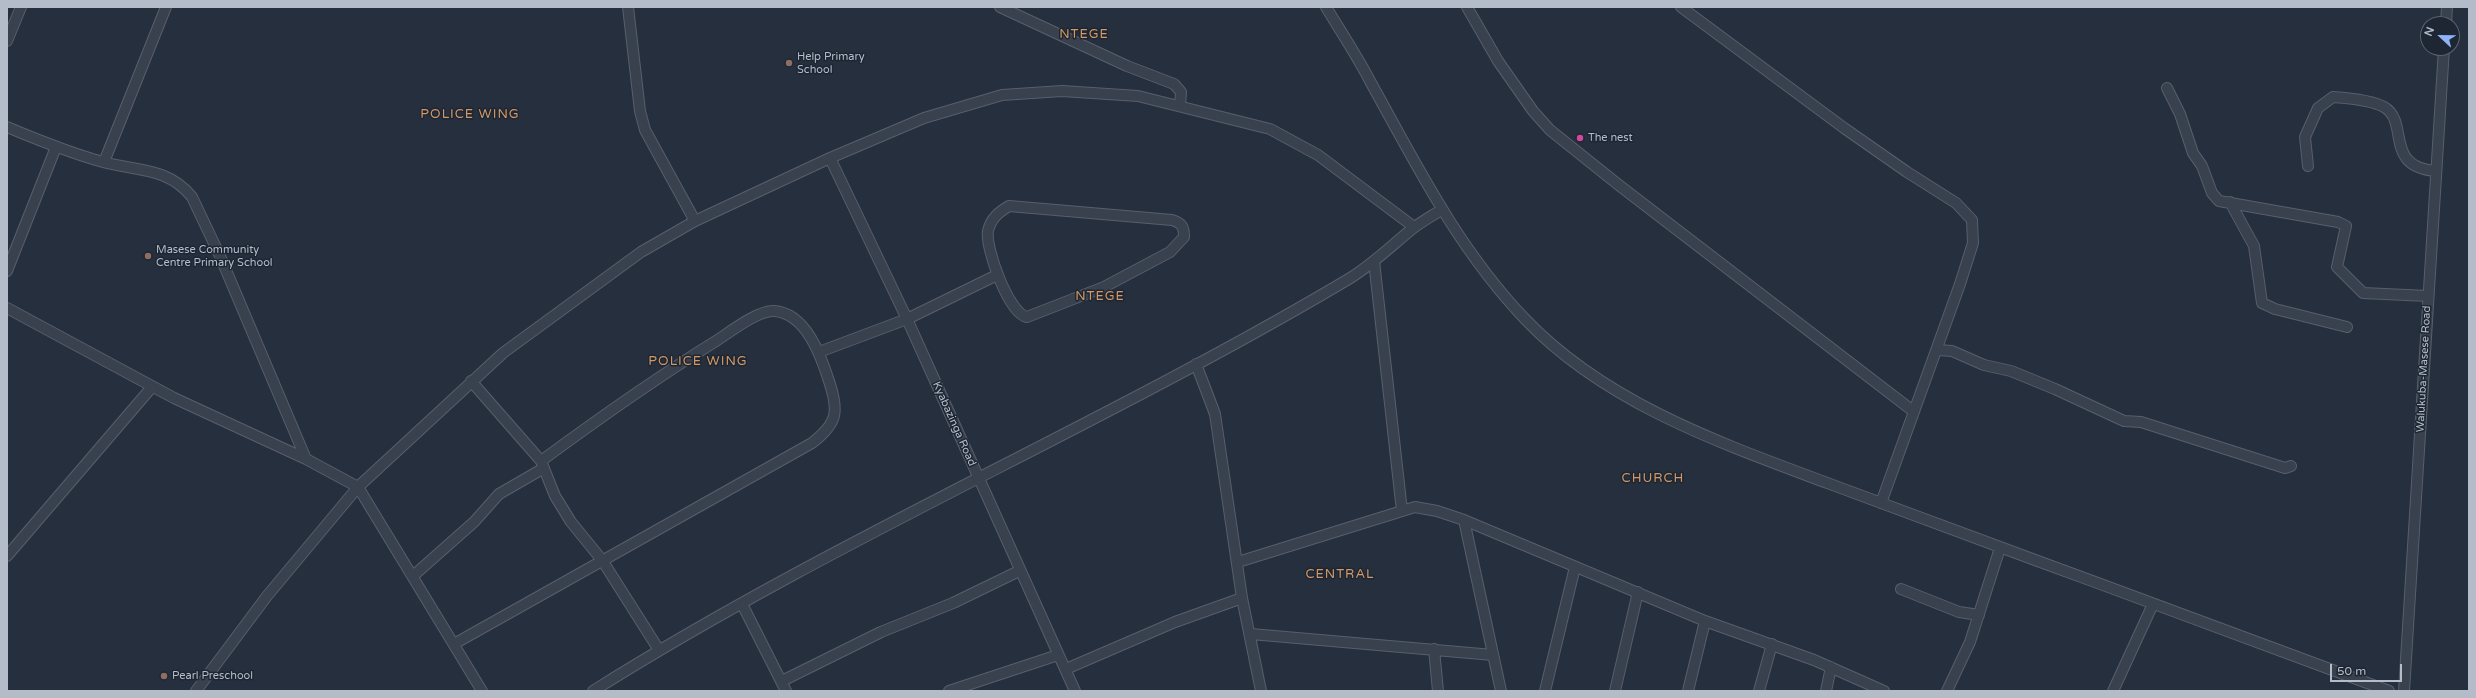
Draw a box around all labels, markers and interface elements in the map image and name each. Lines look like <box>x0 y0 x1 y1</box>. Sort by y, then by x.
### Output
north arrow <box>2420 16 2460 56</box>
text: N <box>2422 25 2437 38</box>
district label: NTEGE <box>1059 27 1109 43</box>
place label: Help Primary School <box>797 50 865 76</box>
marker: Help Primary School <box>784 58 794 68</box>
district label: POLICE WING <box>420 107 520 123</box>
place label: The nest <box>1588 131 1633 145</box>
marker: The nest <box>1575 133 1585 143</box>
place label: Masese Community Centre Primary School <box>156 243 273 269</box>
marker: Masese Community Centre Primary School <box>143 251 153 261</box>
district label: NTEGE <box>1075 289 1125 305</box>
street label: Walukuba-Masese Road <box>2414 305 2434 433</box>
district label: POLICE WING <box>648 354 748 370</box>
street label: Kyabazinga Road <box>929 380 979 468</box>
district label: CHURCH <box>1622 471 1684 487</box>
district label: CENTRAL <box>1305 567 1375 583</box>
scale bar <box>2332 656 2404 682</box>
text: 50 m <box>2337 664 2366 678</box>
place label: Pearl Preschool <box>172 669 253 683</box>
marker: Pearl Preschool <box>159 671 169 681</box>

